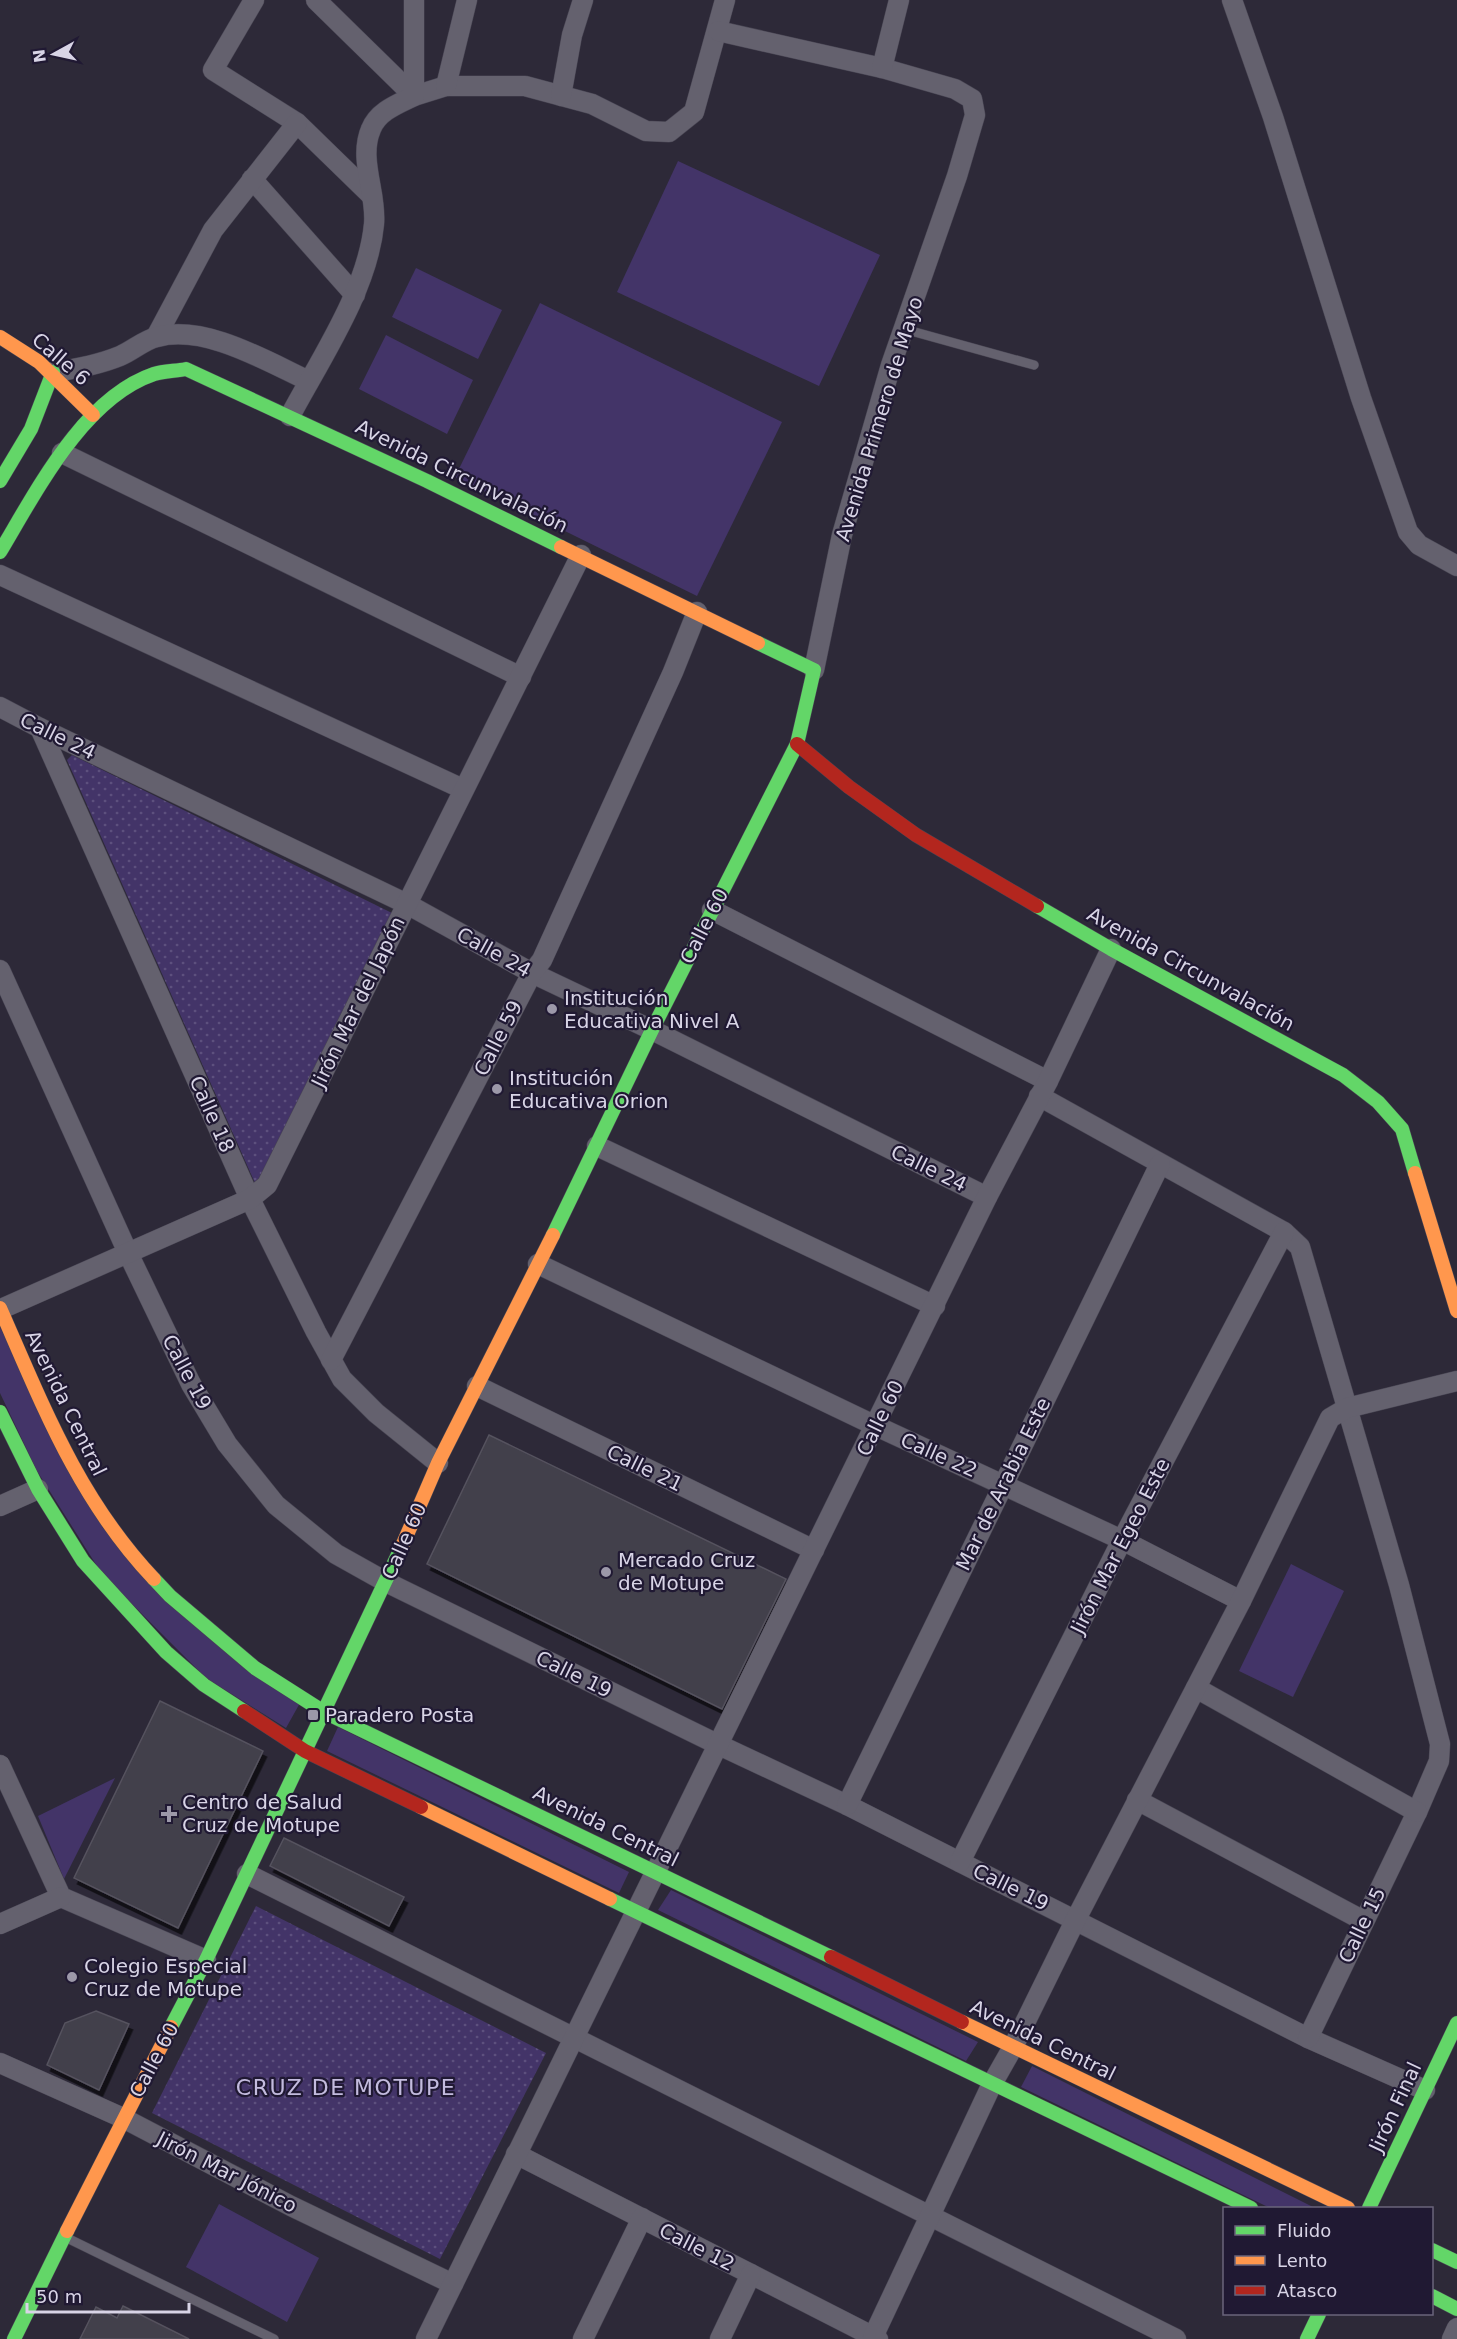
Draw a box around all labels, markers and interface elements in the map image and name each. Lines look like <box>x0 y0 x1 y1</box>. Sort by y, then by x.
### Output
north arrow <box>24 24 84 84</box>
text: N <box>29 48 50 64</box>
street label: Avenida Primero de Mayo <box>830 294 928 544</box>
street label: Calle 6 <box>27 327 95 391</box>
street label: Avenida Circunvalación <box>352 414 572 538</box>
street label: Calle 24 <box>16 707 100 765</box>
street label: Calle 60 <box>675 884 733 968</box>
street label: Avenida Circunvalación <box>1083 902 1299 1036</box>
street label: Jirón Mar del Japón <box>305 913 410 1093</box>
street label: Calle 24 <box>453 922 535 982</box>
place label: Institución Educativa Nivel A <box>564 986 740 1033</box>
street label: Calle 59 <box>469 996 527 1080</box>
marker: Institución Educativa Nivel A <box>545 1002 559 1016</box>
place label: Institución Educativa Orion <box>509 1066 669 1113</box>
street label: Calle 18 <box>184 1072 240 1156</box>
marker: Institución Educativa Orion <box>490 1082 504 1096</box>
street label: Calle 24 <box>887 1139 971 1197</box>
street label: Avenida Central <box>20 1326 112 1480</box>
street label: Calle 19 <box>157 1330 217 1414</box>
street label: Calle 60 <box>851 1376 909 1460</box>
street label: Mar de Arabia Este <box>951 1393 1055 1575</box>
street label: Calle 22 <box>897 1427 981 1483</box>
street label: Calle 21 <box>603 1439 687 1497</box>
street label: Jirón Mar Egeo Este <box>1064 1454 1175 1640</box>
street label: Calle 60 <box>376 1499 432 1583</box>
place label: Mercado Cruz de Motupe <box>618 1548 755 1595</box>
marker: Mercado Cruz de Motupe <box>599 1565 613 1579</box>
street label: Calle 19 <box>532 1645 616 1703</box>
place label: Paradero Posta <box>325 1703 474 1727</box>
marker: Paradero Posta <box>306 1708 320 1722</box>
street label: Avenida Central <box>529 1780 683 1872</box>
place label: Centro de Salud Cruz de Motupe <box>182 1790 342 1837</box>
marker: Centro de Salud Cruz de Motupe <box>160 1805 178 1823</box>
street label: Calle 19 <box>969 1858 1053 1916</box>
street label: Calle 15 <box>1333 1883 1391 1967</box>
place label: Colegio Especial Cruz de Motupe <box>84 1954 247 2001</box>
marker: Colegio Especial Cruz de Motupe <box>65 1970 79 1984</box>
street label: Avenida Central <box>966 1994 1120 2086</box>
street label: Calle 60 <box>124 2018 184 2102</box>
street label: Jirón Final <box>1363 2058 1426 2158</box>
district label: CRUZ DE MOTUPE <box>236 2075 456 2100</box>
street label: Jirón Mar Jónico <box>151 2125 301 2218</box>
legend <box>1223 2207 1433 2315</box>
street label: Calle 12 <box>655 2218 739 2276</box>
text: Fluido <box>1277 2220 1331 2241</box>
text: Lento <box>1277 2250 1327 2271</box>
scale bar <box>27 2276 189 2314</box>
text: Atasco <box>1277 2280 1337 2301</box>
text: 50 m <box>36 2286 82 2307</box>

